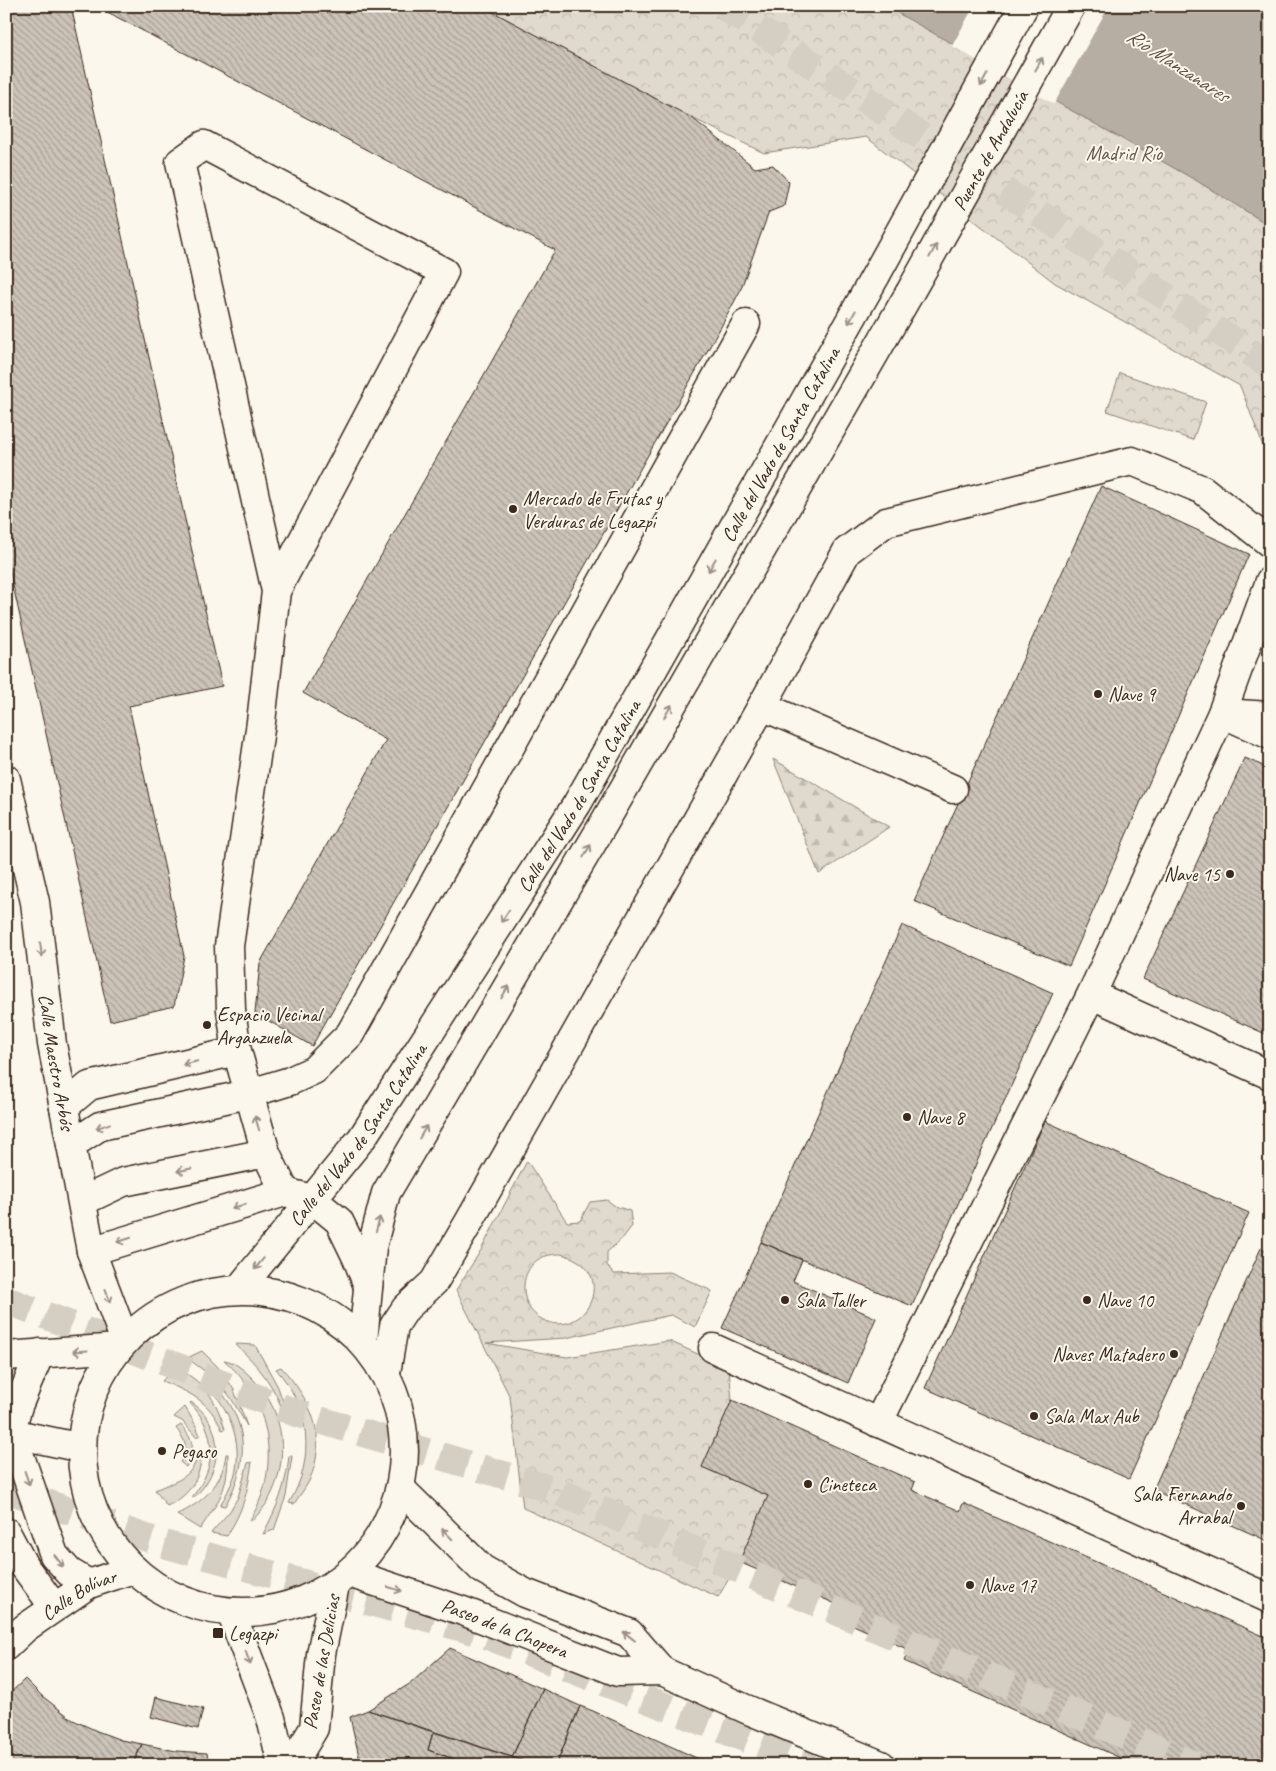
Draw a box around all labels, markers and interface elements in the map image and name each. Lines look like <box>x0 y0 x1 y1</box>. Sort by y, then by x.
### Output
water label: Río Manzanares <box>1122 22 1237 110</box>
one-way arrow <box>1034 57 1044 71</box>
one-way arrow <box>979 72 989 87</box>
street label: Puente de Andalucía <box>947 85 1035 215</box>
park label: Madrid Río <box>1086 141 1163 166</box>
one-way arrow <box>929 244 939 259</box>
one-way arrow <box>846 310 856 324</box>
street label: Calle del Vado de Santa Catalina <box>716 341 847 547</box>
place label: Mercado de Frutas y Verduras de Legazpi <box>523 486 663 534</box>
marker: Mercado de Frutas y Verduras de Legazpi <box>507 503 519 515</box>
one-way arrow <box>706 558 716 572</box>
place label: Nave 9 <box>1108 682 1157 707</box>
marker: Nave 9 <box>1092 688 1104 700</box>
street label: Calle del Vado de Santa Catalina <box>512 694 647 897</box>
one-way arrow <box>664 704 674 718</box>
one-way arrow <box>583 845 593 859</box>
place label: Nave 15 <box>1164 862 1221 887</box>
marker: Nave 15 <box>1224 868 1236 880</box>
one-way arrow <box>500 909 510 923</box>
one-way arrow <box>36 942 46 958</box>
one-way arrow <box>500 984 510 999</box>
street label: Calle Maestro Arbós <box>33 993 80 1135</box>
place label: Espacio Vecinal Arganzuela <box>217 1002 325 1050</box>
marker: Espacio Vecinal Arganzuela <box>201 1019 213 1031</box>
street label: Calle del Vado de Santa Catalina <box>283 1037 434 1231</box>
one-way arrow <box>182 1059 198 1068</box>
place label: Nave 8 <box>917 1105 966 1130</box>
marker: Nave 8 <box>901 1111 913 1123</box>
one-way arrow <box>252 1116 262 1132</box>
one-way arrow <box>95 1122 111 1131</box>
one-way arrow <box>418 1125 428 1139</box>
one-way arrow <box>177 1165 193 1175</box>
one-way arrow <box>231 1202 247 1212</box>
one-way arrow <box>374 1216 383 1232</box>
one-way arrow <box>116 1236 132 1246</box>
one-way arrow <box>254 1257 265 1270</box>
one-way arrow <box>104 1288 113 1303</box>
place label: Sala Taller <box>795 1288 867 1313</box>
place label: Nave 10 <box>1097 1288 1155 1313</box>
marker: Sala Taller <box>779 1294 791 1306</box>
marker: Nave 10 <box>1081 1294 1093 1306</box>
place label: Naves Matadero <box>1052 1342 1165 1367</box>
one-way arrow <box>72 1346 88 1355</box>
marker: Naves Matadero <box>1168 1348 1180 1360</box>
place label: Sala Max Aub <box>1044 1404 1140 1429</box>
marker: Sala Max Aub <box>1028 1410 1040 1422</box>
place label: Pegaso <box>172 1439 217 1464</box>
marker: Pegaso <box>156 1445 168 1457</box>
one-way arrow <box>23 1470 33 1486</box>
place label: Cineteca <box>818 1472 877 1497</box>
marker: Cineteca <box>802 1478 814 1490</box>
place label: Sala Fernando Arrabal <box>1132 1482 1235 1530</box>
marker: Sala Fernando Arrabal <box>1235 1500 1247 1512</box>
one-way arrow <box>441 1528 453 1540</box>
one-way arrow <box>54 1554 65 1567</box>
street label: Calle Bolívar <box>37 1563 121 1626</box>
place label: Nave 17 <box>980 1573 1037 1598</box>
marker: Nave 17 <box>964 1579 976 1591</box>
one-way arrow <box>387 1584 403 1594</box>
street label: Paseo de las Delicias <box>297 1591 346 1731</box>
street label: Paseo de la Chopera <box>438 1593 573 1665</box>
place label: Legazpi <box>229 1621 279 1646</box>
marker: Legazpi <box>211 1626 225 1640</box>
one-way arrow <box>622 1631 636 1641</box>
one-way arrow <box>244 1650 253 1665</box>

